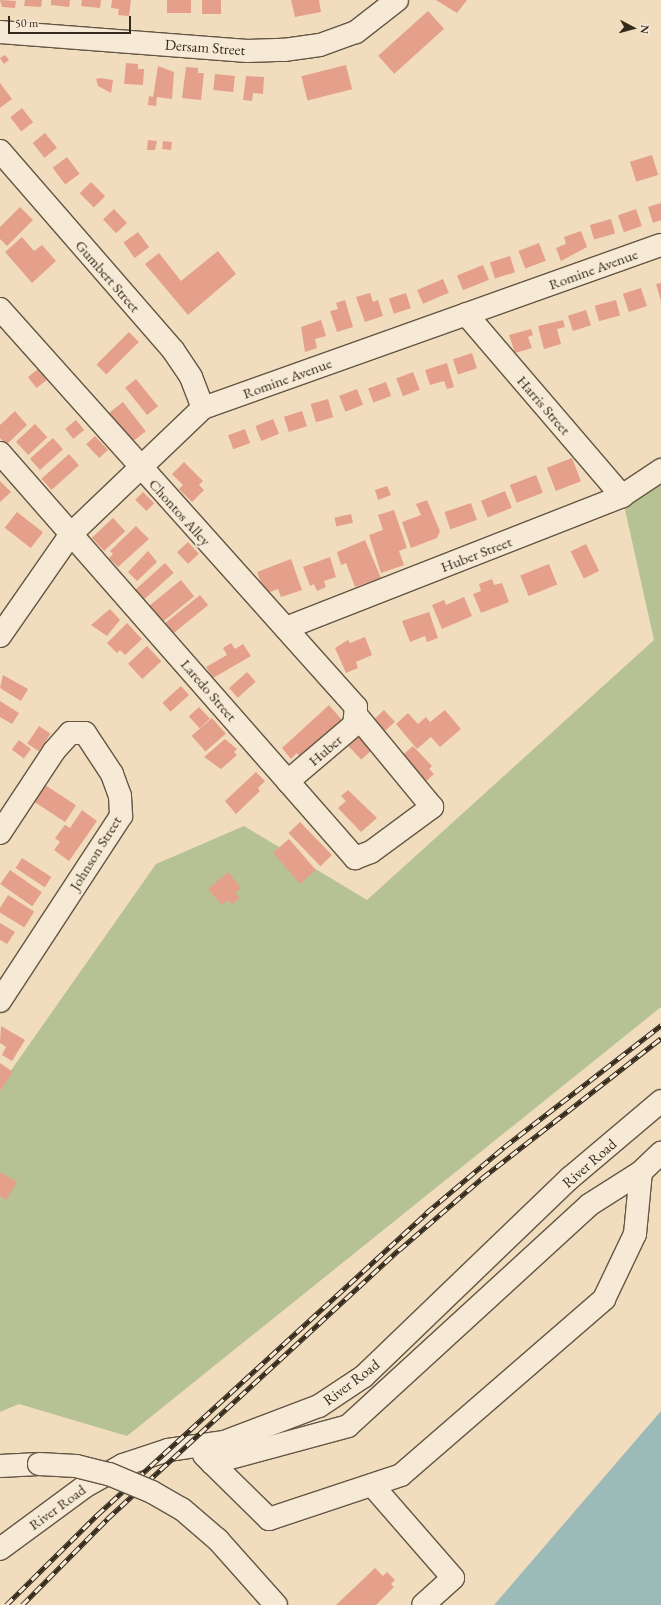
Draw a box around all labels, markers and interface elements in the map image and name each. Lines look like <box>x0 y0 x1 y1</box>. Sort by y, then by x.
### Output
scale bar <box>10 8 133 34</box>
north arrow <box>613 8 653 48</box>
text: 50 m <box>15 15 38 31</box>
text: N <box>638 24 652 34</box>
street label: Dersam Street <box>164 35 246 59</box>
street label: Gumbert Street <box>72 236 144 316</box>
street label: Romine Avenue <box>546 245 640 293</box>
street label: Romine Avenue <box>240 354 334 402</box>
street label: Harris Street <box>513 372 575 438</box>
street label: Chontos Alley <box>145 475 215 549</box>
street label: Huber Street <box>438 532 514 576</box>
street label: Laredo Street <box>177 655 241 725</box>
street label: Huber <box>305 731 345 769</box>
street label: Johnson Street <box>65 813 125 893</box>
street label: River Road <box>558 1135 620 1191</box>
street label: River Road <box>319 1355 383 1409</box>
street label: River Road <box>25 1480 89 1534</box>

